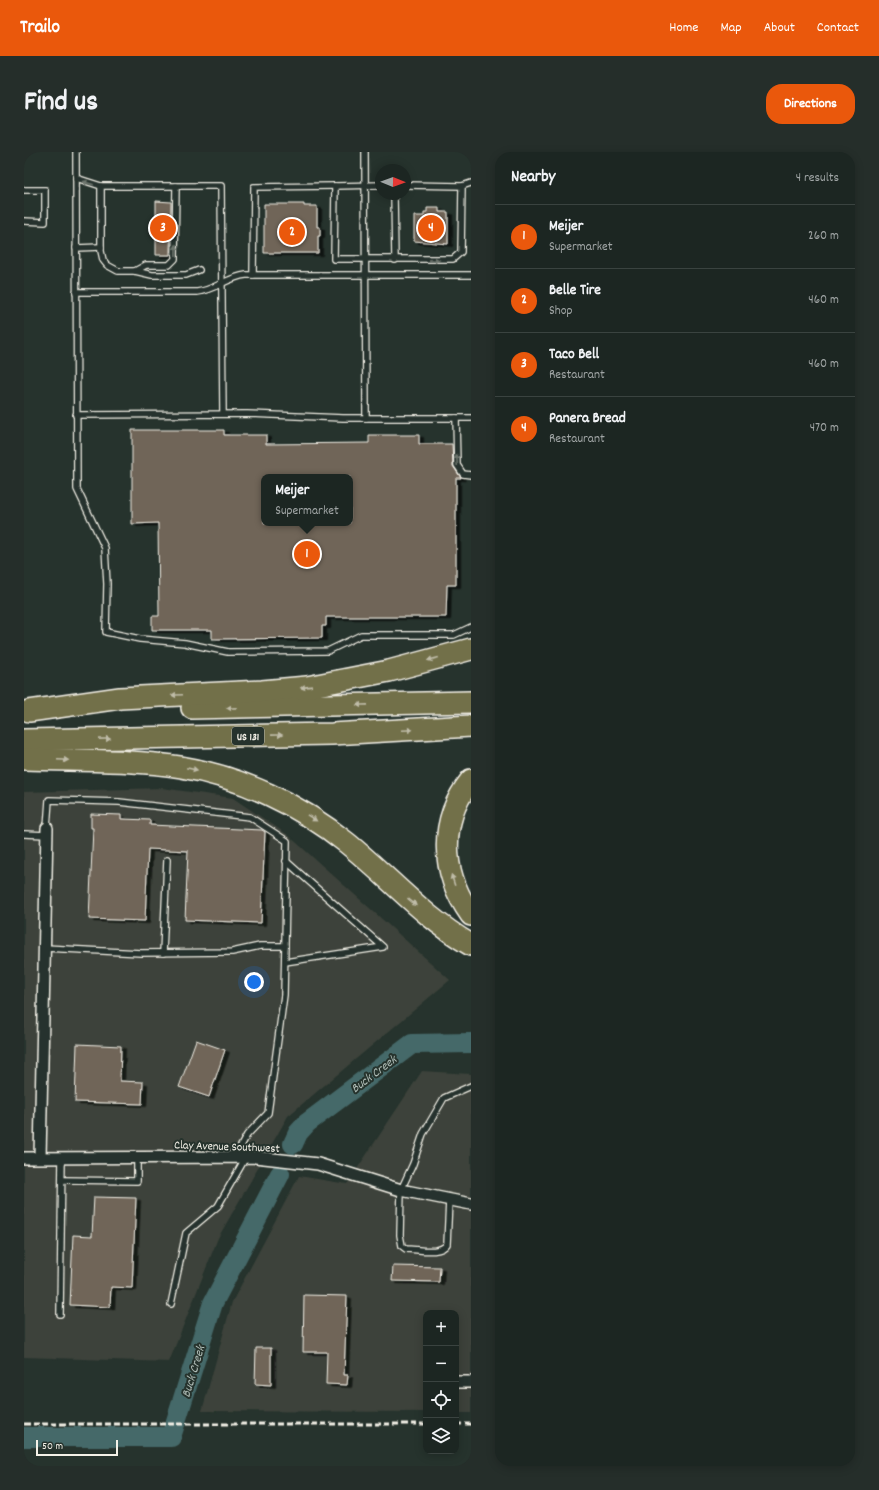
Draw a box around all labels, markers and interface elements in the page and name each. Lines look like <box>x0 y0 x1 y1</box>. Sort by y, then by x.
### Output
text: Trailo <box>20 15 60 42</box>
text: Home <box>669 18 698 38</box>
text: Map <box>720 18 742 38</box>
text: About <box>764 18 795 38</box>
text: Contact <box>817 18 859 38</box>
text: Find us <box>24 84 98 124</box>
button: Directions <box>766 84 855 124</box>
north arrow <box>375 164 411 200</box>
text: Nearby <box>511 166 555 190</box>
text: 4 results <box>796 169 839 188</box>
one-way arrow <box>82 179 94 185</box>
pin: 3 <box>150 213 176 243</box>
pin: 4 <box>418 213 444 243</box>
text: Meijer <box>549 216 583 238</box>
pin: 2 <box>279 217 305 247</box>
text: 1 <box>523 227 525 246</box>
text: 260 m <box>808 227 839 246</box>
text: Supermarket <box>549 238 613 257</box>
one-way arrow <box>173 243 179 256</box>
one-way arrow <box>428 257 441 263</box>
text: Belle Tire <box>549 280 601 302</box>
text: 2 <box>521 291 527 310</box>
text: 460 m <box>808 291 839 310</box>
text: Shop <box>549 302 572 321</box>
text: Taco Bell <box>549 344 599 366</box>
text: 3 <box>521 355 527 374</box>
text: 460 m <box>808 355 839 374</box>
text: Restaurant <box>549 366 605 385</box>
text: Panera Bread <box>549 408 626 430</box>
text: 4 <box>521 419 527 438</box>
text: 470 m <box>810 419 839 438</box>
text: Restaurant <box>549 430 605 449</box>
one-way arrow <box>454 453 460 466</box>
popup <box>261 474 353 526</box>
text: Meijer <box>275 480 309 502</box>
text: Supermarket <box>275 502 339 521</box>
pin: 1 <box>294 539 320 569</box>
one-way arrow <box>427 656 439 662</box>
one-way arrow <box>300 684 313 690</box>
one-way arrow <box>170 692 183 698</box>
one-way arrow <box>355 702 368 708</box>
one-way arrow <box>225 705 238 711</box>
road number: US 131 <box>232 727 264 745</box>
one-way arrow <box>401 727 414 733</box>
one-way arrow <box>271 732 284 738</box>
one-way arrow <box>99 736 112 742</box>
one-way arrow <box>57 757 70 763</box>
one-way arrow <box>186 767 199 773</box>
one-way arrow <box>307 814 317 822</box>
one-way arrow <box>449 874 455 886</box>
one-way arrow <box>406 897 417 906</box>
your location <box>244 972 264 992</box>
water label: Buck Creek <box>347 1050 403 1099</box>
street label: Clay Avenue Southwest <box>174 1137 281 1158</box>
map controls <box>423 1310 459 1454</box>
button: + <box>423 1310 459 1346</box>
water label: Buck Creek <box>178 1342 212 1400</box>
button: − <box>423 1346 459 1382</box>
button: locate <box>423 1382 459 1418</box>
button: layers <box>423 1418 459 1454</box>
scale bar <box>36 1438 118 1457</box>
text: 50 m <box>42 1439 63 1455</box>

